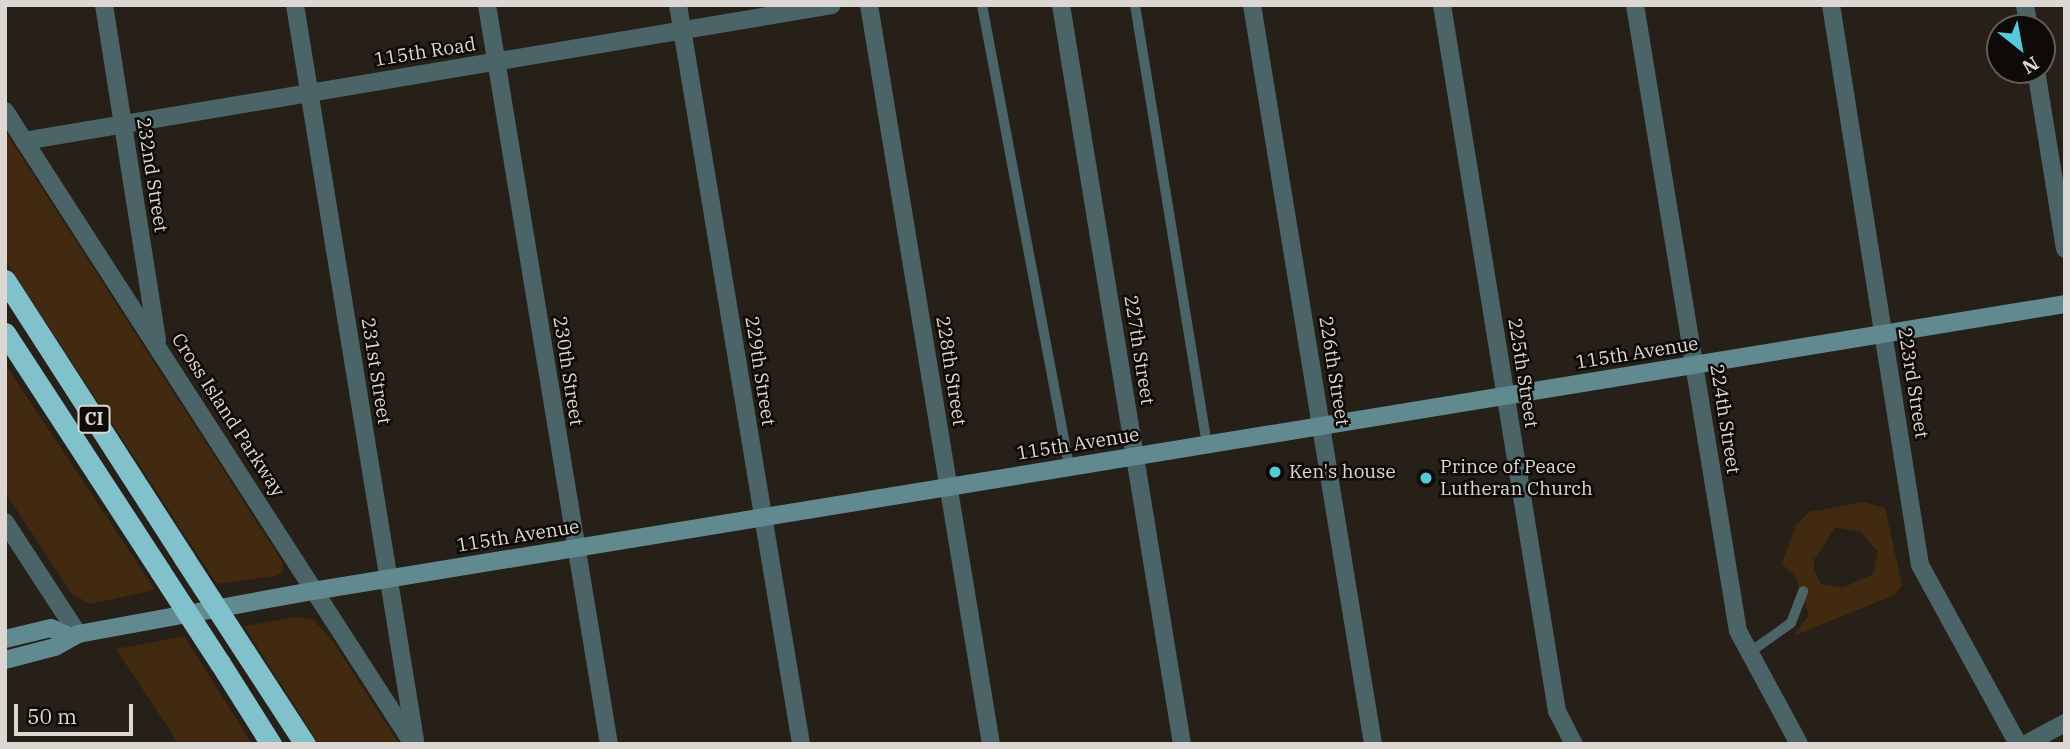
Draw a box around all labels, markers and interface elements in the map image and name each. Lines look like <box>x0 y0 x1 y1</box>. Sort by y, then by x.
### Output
north arrow <box>1986 14 2056 84</box>
street label: 115th Road <box>373 33 477 71</box>
text: N <box>2018 51 2043 79</box>
street label: 232nd Street <box>132 116 172 234</box>
street label: 227th Street <box>1119 294 1159 406</box>
street label: 230th Street <box>548 315 588 427</box>
street label: 229th Street <box>740 315 780 427</box>
street label: 228th Street <box>931 315 971 427</box>
street label: 226th Street <box>1314 315 1354 427</box>
street label: 231st Street <box>356 316 396 426</box>
street label: 225th Street <box>1503 317 1543 429</box>
street label: 223rd Street <box>1893 326 1933 440</box>
street label: Cross Island Parkway <box>167 329 289 501</box>
street label: 115th Avenue <box>1574 332 1700 374</box>
street label: 224th Street <box>1705 363 1745 475</box>
road number: CI <box>76 404 112 433</box>
street label: 115th Avenue <box>1015 423 1141 465</box>
place label: Prince of Peace Lutheran Church <box>1440 456 1593 500</box>
place label: Ken's house <box>1289 461 1396 483</box>
marker: Ken's house <box>1267 464 1283 480</box>
marker: Prince of Peace Lutheran Church <box>1418 470 1434 486</box>
street label: 115th Avenue <box>455 515 581 557</box>
scale bar <box>18 690 136 734</box>
text: 50 m <box>27 702 77 730</box>

